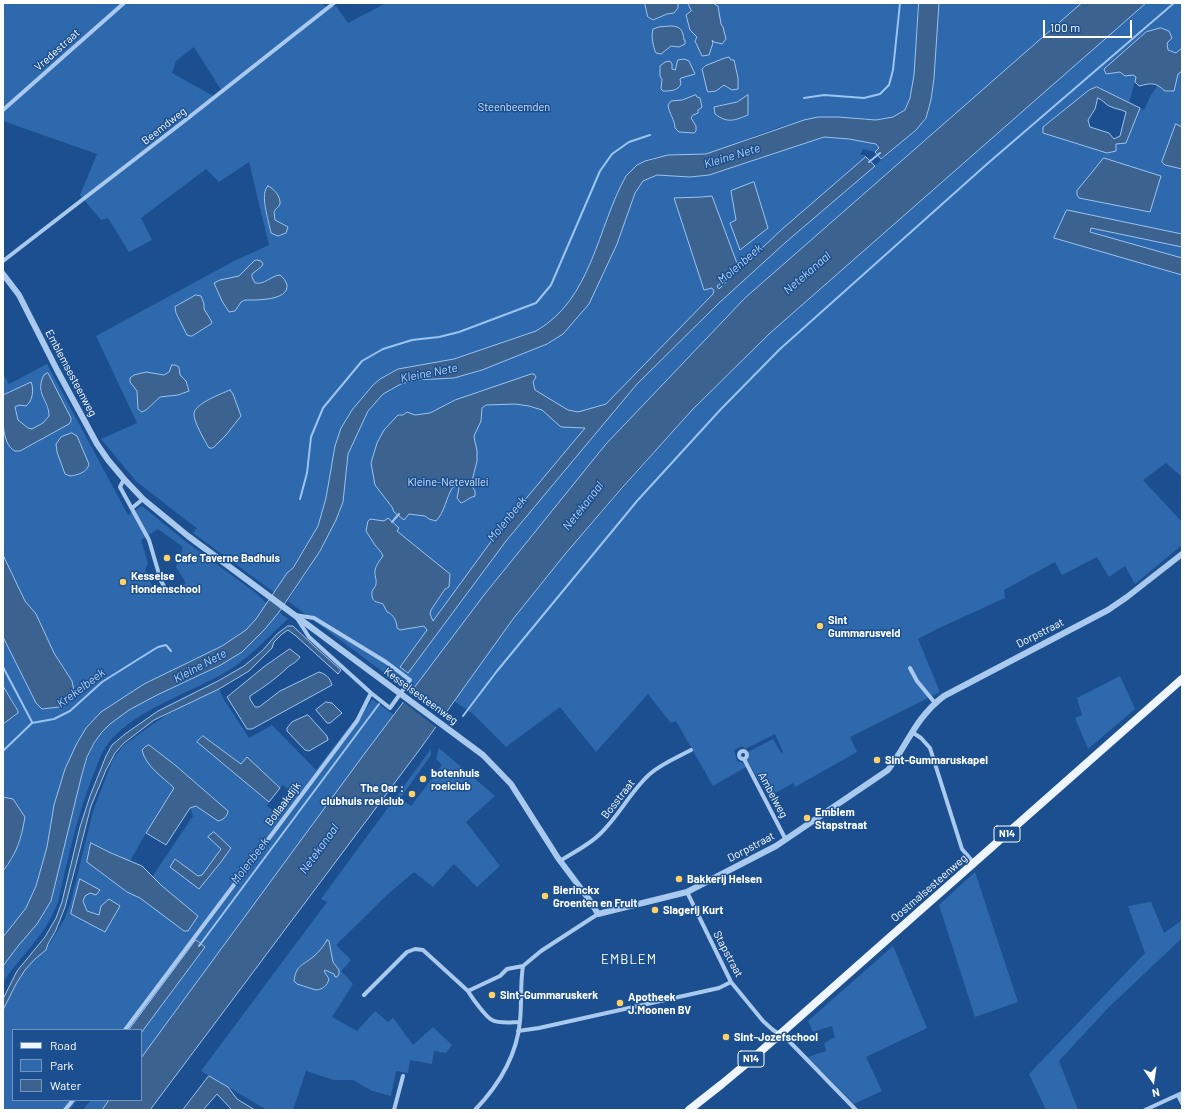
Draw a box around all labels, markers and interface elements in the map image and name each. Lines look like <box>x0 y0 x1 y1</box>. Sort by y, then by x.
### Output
scale bar <box>1045 12 1134 38</box>
text: 100 m <box>1050 20 1080 34</box>
street label: Vredestraat <box>32 26 82 74</box>
park label: Steenbeemden <box>478 100 550 114</box>
street label: Beemdweg <box>139 104 189 148</box>
water label: Kleine Nete <box>702 141 762 171</box>
water label: Molenbeek <box>715 241 765 287</box>
water label: Netekanaal <box>780 249 834 297</box>
street label: Emblemsesteenweg <box>43 327 99 419</box>
water label: Kleine Nete <box>399 360 459 386</box>
park label: Kleine-Netevallei <box>407 475 489 489</box>
water label: Netekanaal <box>559 479 607 533</box>
water label: Molenbeek <box>484 493 530 545</box>
place label: Cafe Taverne Badhuis <box>175 551 280 565</box>
marker: Cafe Taverne Badhuis <box>162 553 172 563</box>
place label: Kesselse Hondenschool <box>131 569 201 595</box>
marker: Kesselse Hondenschool <box>118 577 128 587</box>
place label: Sint Gummarusveld <box>828 613 901 639</box>
street label: Dorpstraat <box>1014 615 1066 651</box>
marker: Sint Gummarusveld <box>815 621 825 631</box>
water label: Kleine Nete <box>171 646 229 686</box>
water label: Krekelbeek <box>54 665 108 711</box>
street label: Kesselsesteenweg <box>381 665 461 727</box>
place label: Sint-Gummaruskapel <box>885 753 988 767</box>
marker: Sint-Gummaruskapel <box>872 755 882 765</box>
place label: botenhuis roeiclub <box>431 766 480 792</box>
street label: Ambelweg <box>756 770 790 820</box>
marker: botenhuis roeiclub <box>418 774 428 784</box>
street label: Bosstraat <box>598 777 638 821</box>
street label: Bollaakdijk <box>262 779 304 829</box>
place label: The Oar : clubhuis roeiclub <box>321 781 404 807</box>
marker: The Oar : clubhuis roeiclub <box>407 789 417 799</box>
place label: Emblem Stapstraat <box>815 805 867 831</box>
marker: Emblem Stapstraat <box>802 813 812 823</box>
water label: Netekanaal <box>296 821 342 877</box>
road number: N14 <box>994 826 1020 842</box>
street label: Dorpstraat <box>725 829 777 865</box>
water label: Molenbeek <box>228 835 272 887</box>
street label: Oostmalsesteenweg <box>888 851 970 925</box>
place label: Bakkerij Helsen <box>687 872 762 886</box>
marker: Bakkerij Helsen <box>674 874 684 884</box>
place label: Bierinckx Groenten en Fruit <box>553 883 638 909</box>
marker: Bierinckx Groenten en Fruit <box>540 891 550 901</box>
place label: Slagerij Kurt <box>663 903 723 917</box>
marker: Slagerij Kurt <box>650 905 660 915</box>
street label: Stapstraat <box>710 929 746 979</box>
district label: EMBLEM <box>601 952 657 968</box>
place label: Sint-Gummaruskerk <box>500 988 598 1002</box>
marker: Sint-Gummaruskerk <box>487 990 497 1000</box>
place label: Apotheek J.Moonen BV <box>628 990 691 1016</box>
marker: Apotheek J.Moonen BV <box>615 998 625 1008</box>
legend <box>12 1029 142 1101</box>
place label: Sint-Jozefschool <box>734 1030 818 1044</box>
marker: Sint-Jozefschool <box>721 1032 731 1042</box>
text: Road <box>50 1038 77 1052</box>
road number: N14 <box>738 1051 764 1067</box>
text: Park <box>50 1058 74 1072</box>
north arrow <box>1133 1061 1173 1101</box>
text: Water <box>50 1078 81 1092</box>
text: N <box>1151 1086 1161 1100</box>

